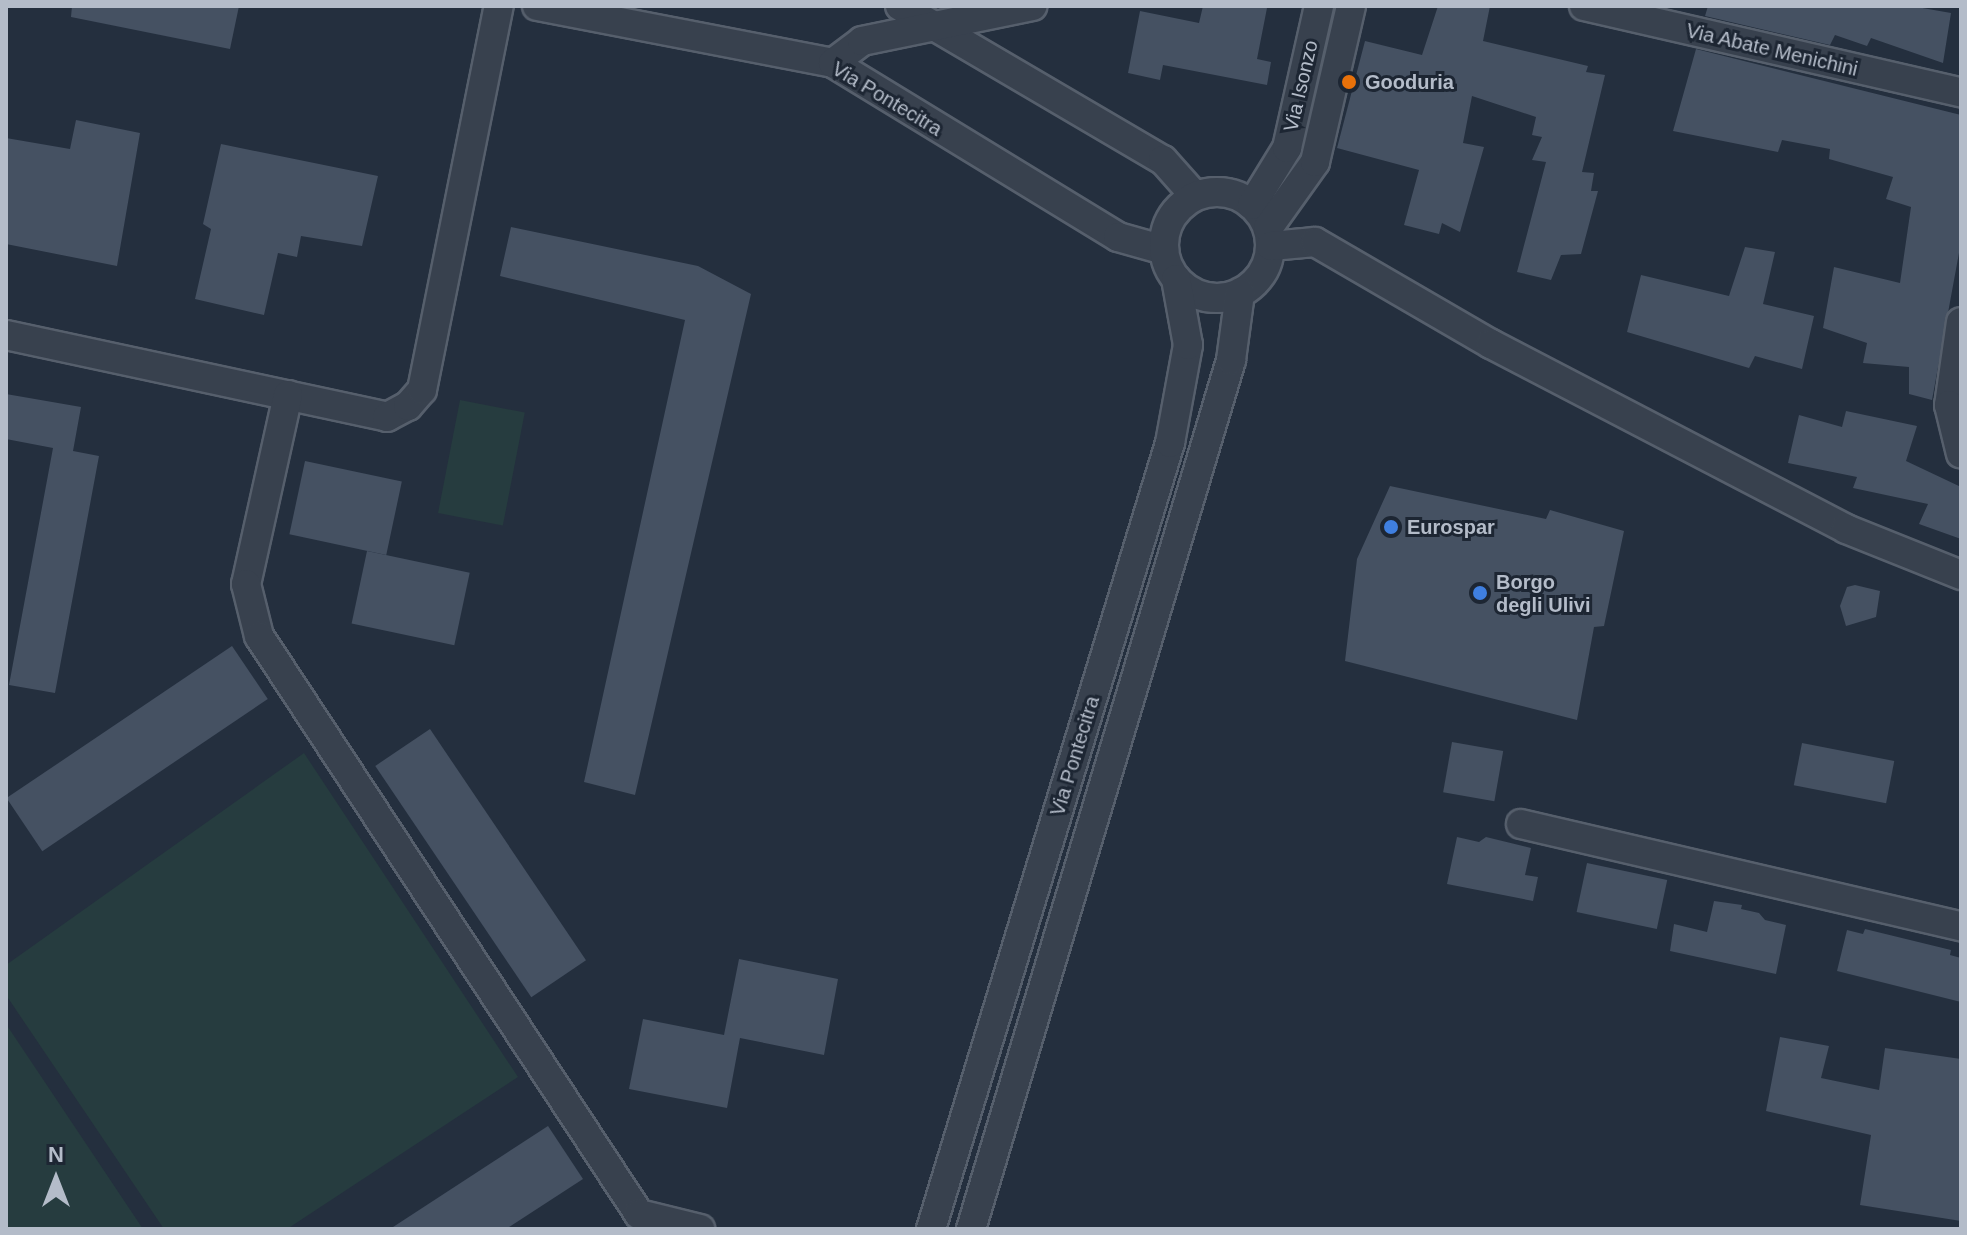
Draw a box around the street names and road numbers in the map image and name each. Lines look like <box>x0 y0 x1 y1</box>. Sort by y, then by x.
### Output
street label: Via Abate Menichini <box>1683 18 1861 82</box>
street label: Via Isonzo <box>1279 38 1323 134</box>
street label: Via Pontecitra <box>828 57 946 141</box>
street label: Via Pontecitra <box>1045 693 1105 819</box>

